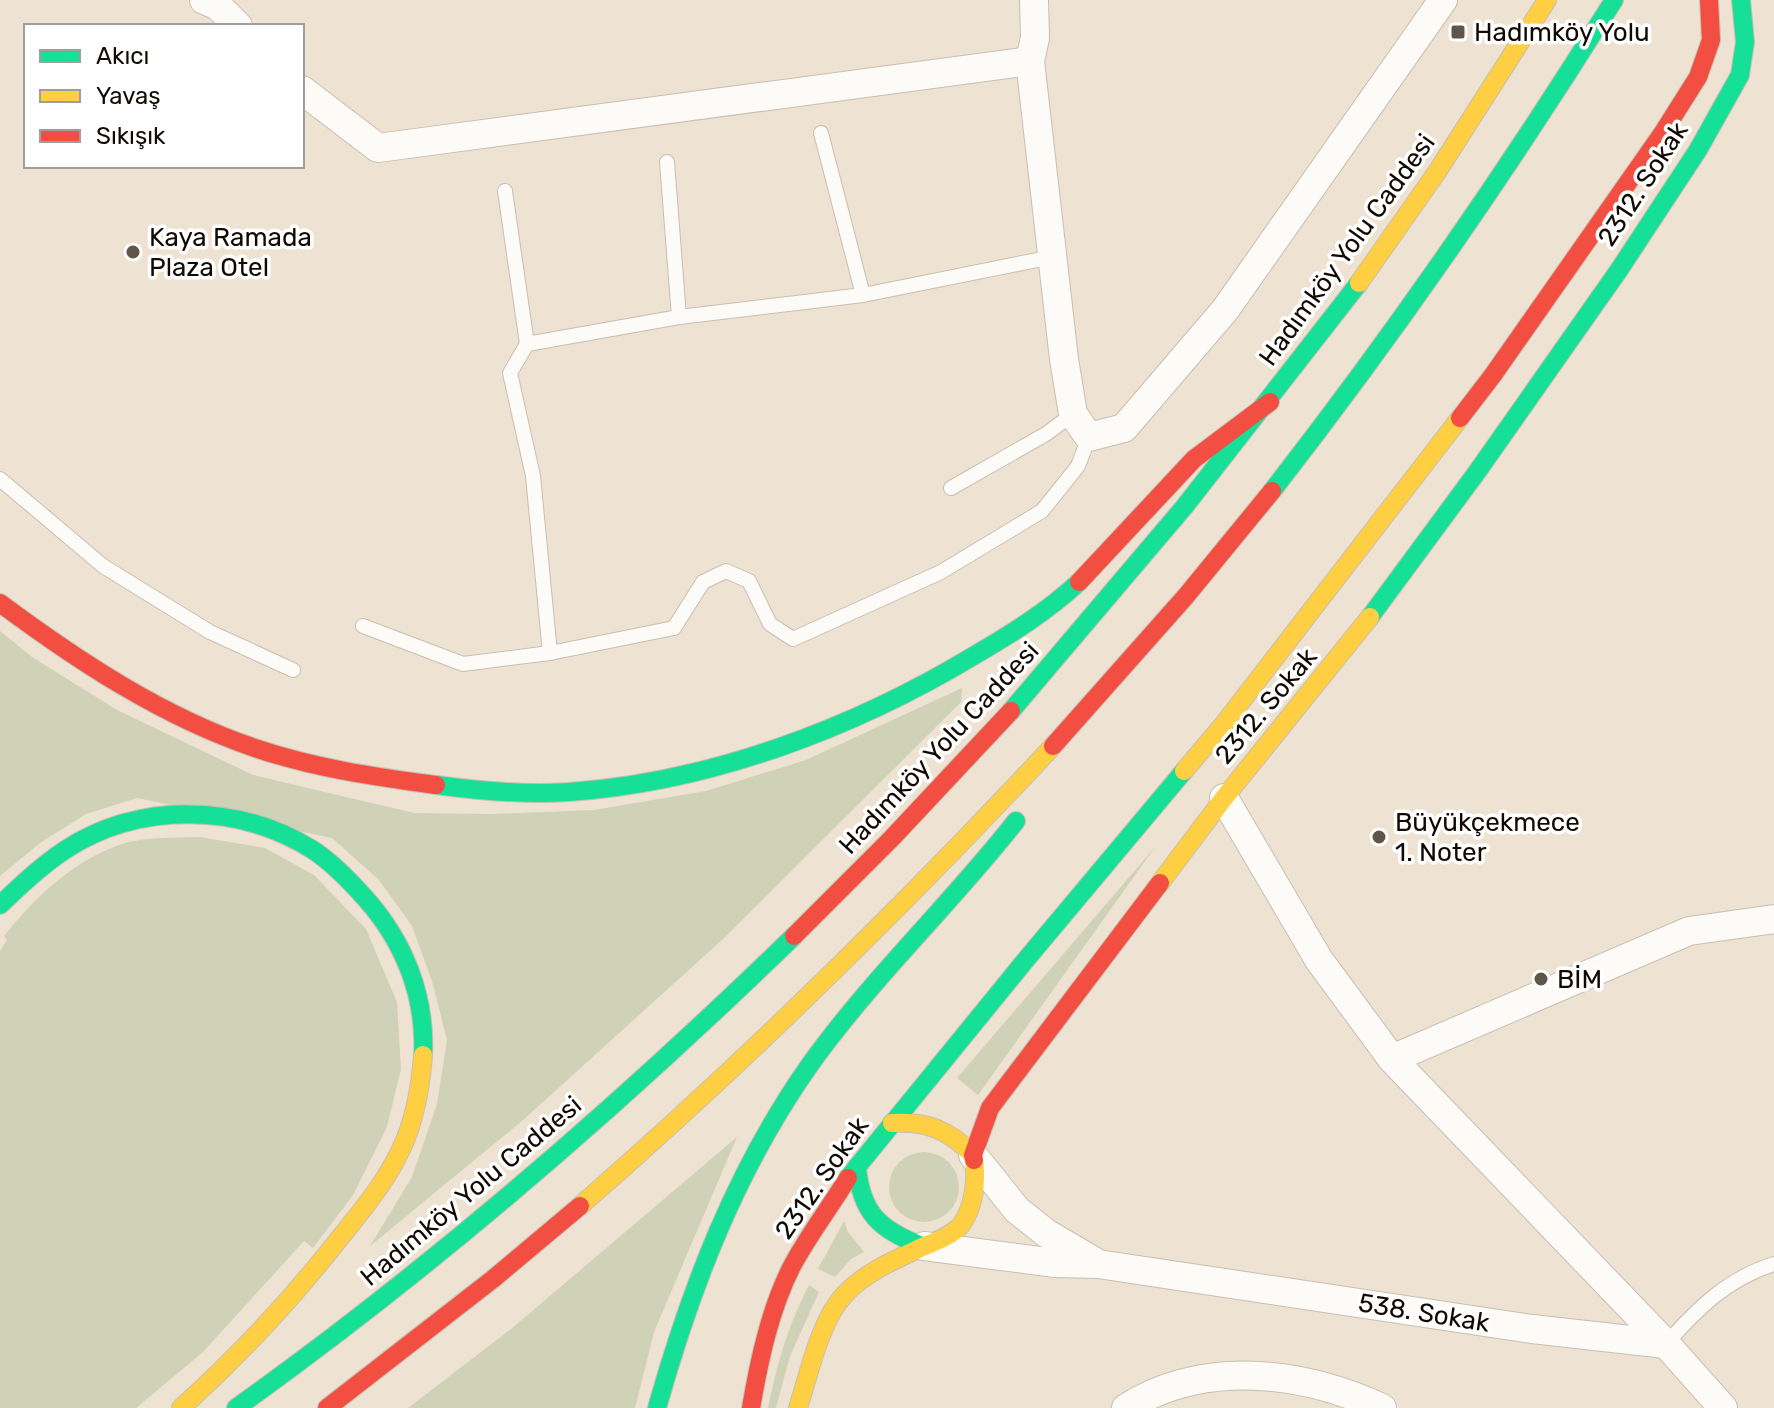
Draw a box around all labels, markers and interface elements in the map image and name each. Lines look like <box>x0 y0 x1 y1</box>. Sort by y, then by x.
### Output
place label: Hadımköy Yolu <box>1474 17 1650 48</box>
marker: Hadımköy Yolu <box>1449 23 1467 41</box>
legend <box>24 24 304 168</box>
text: Akıcı <box>96 42 149 70</box>
text: Yavaş <box>96 82 160 110</box>
street label: 2312. Sokak <box>1591 116 1695 252</box>
text: Sıkışık <box>96 122 166 150</box>
street label: Hadımköy Yolu Caddesi <box>1253 128 1441 372</box>
place label: Kaya Ramada Plaza Otel <box>149 222 312 283</box>
marker: Kaya Ramada Plaza Otel <box>124 243 142 261</box>
street label: Hadımköy Yolu Caddesi <box>833 635 1045 861</box>
street label: 2312. Sokak <box>1209 641 1324 770</box>
place label: Büyükçekmece 1. Noter <box>1395 807 1580 868</box>
marker: Büyükçekmece 1. Noter <box>1370 828 1388 846</box>
place label: BİM <box>1557 964 1602 995</box>
marker: BİM <box>1532 970 1550 988</box>
street label: Hadımköy Yolu Caddesi <box>354 1090 588 1292</box>
street label: 2312. Sokak <box>769 1111 876 1245</box>
street label: 538. Sokak <box>1356 1287 1492 1339</box>

